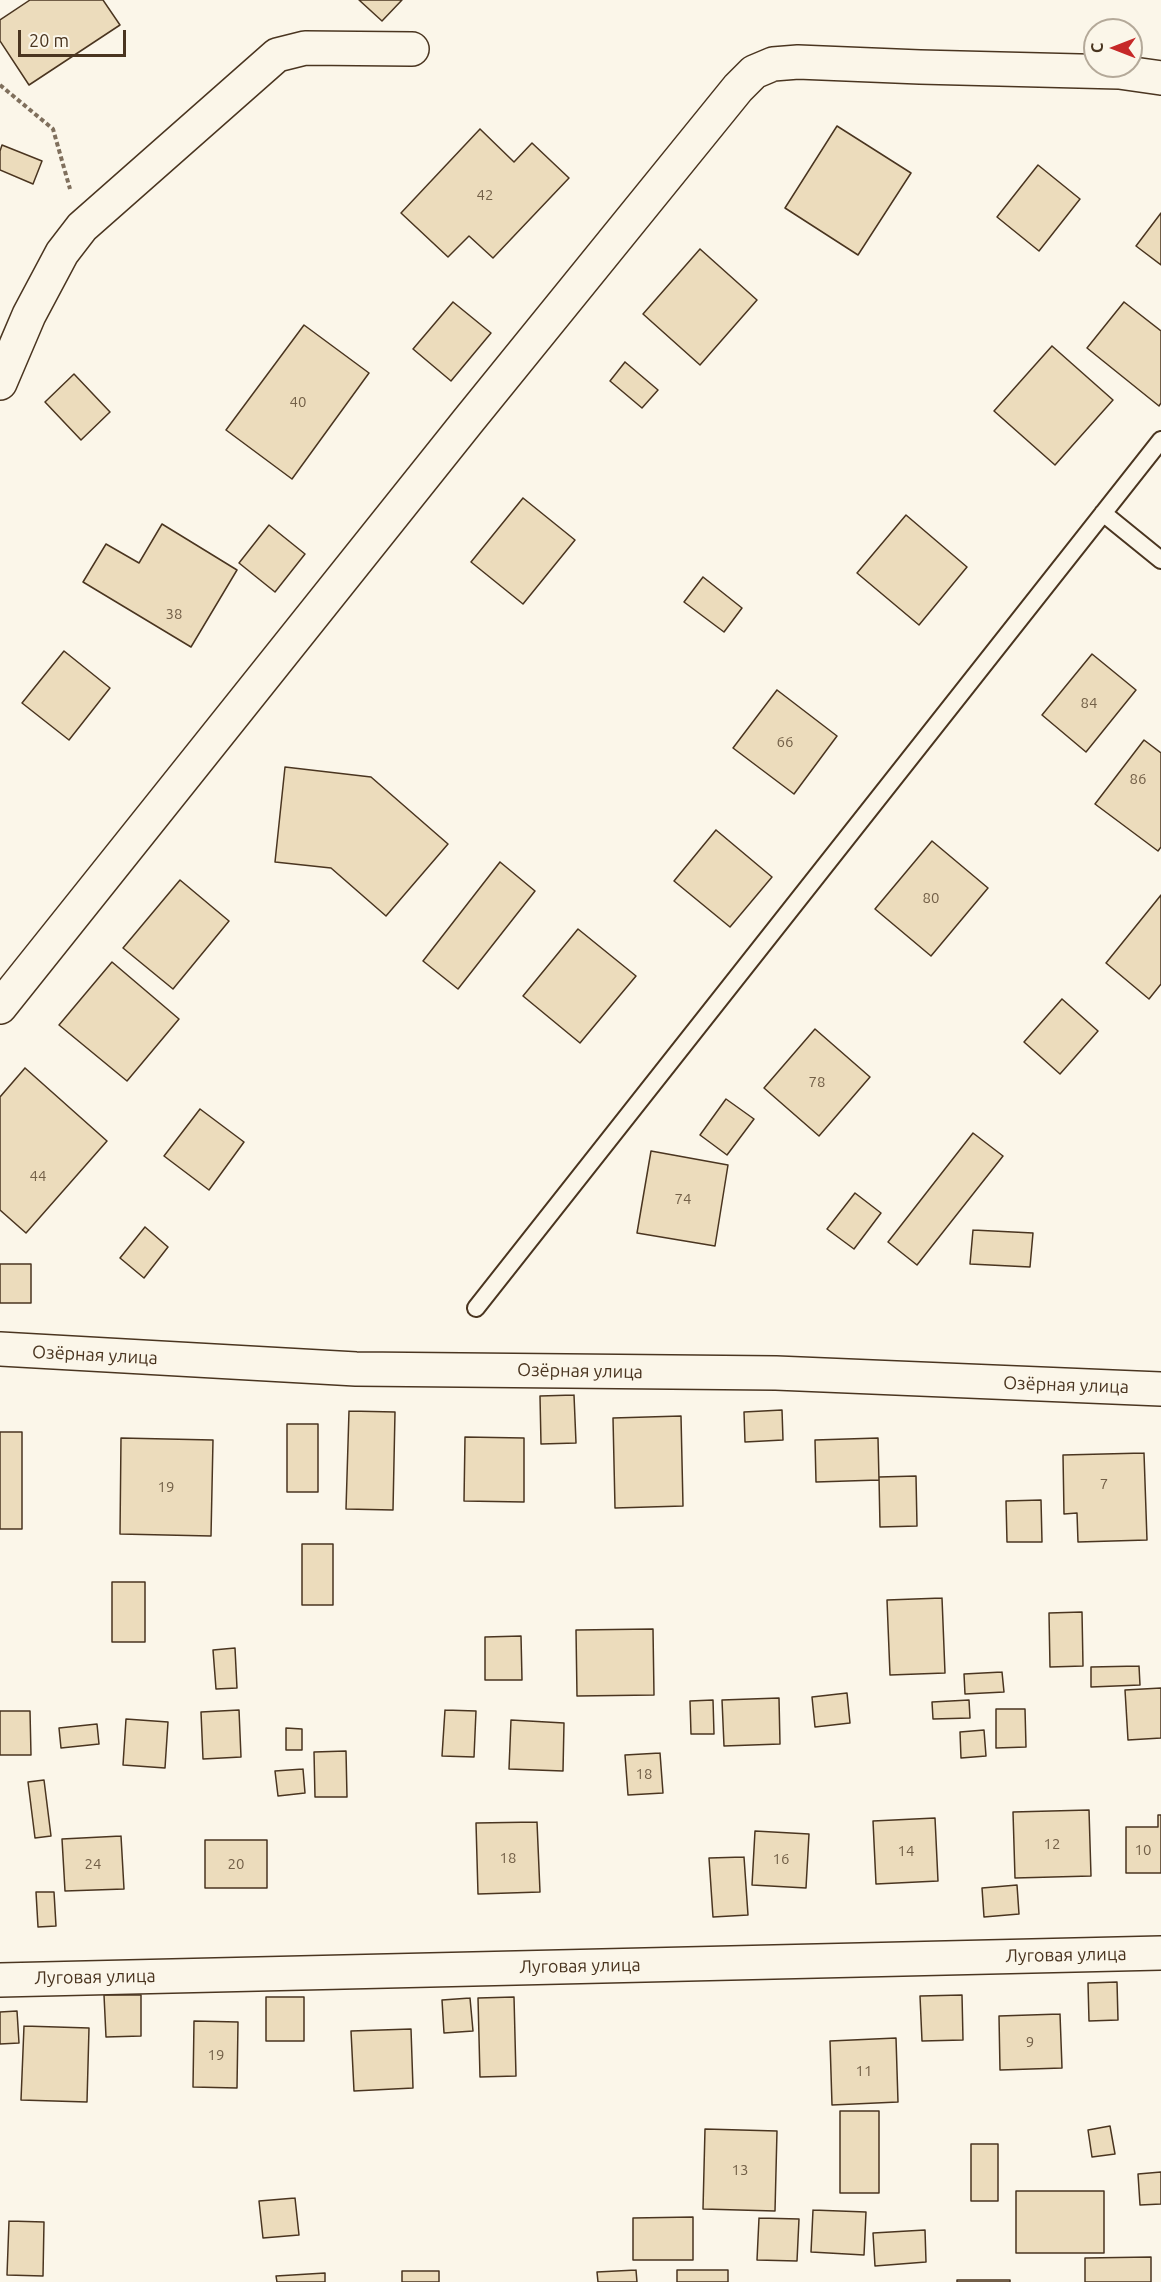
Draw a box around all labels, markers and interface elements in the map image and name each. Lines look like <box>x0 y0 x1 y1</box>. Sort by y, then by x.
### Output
scale bar <box>21 18 129 56</box>
north arrow <box>1083 18 1143 78</box>
text: 20 m <box>29 30 69 50</box>
text: С <box>1088 43 1106 53</box>
house number: 42 <box>477 186 493 204</box>
house number: 40 <box>290 393 306 411</box>
house number: 38 <box>166 605 182 623</box>
house number: 84 <box>1081 694 1097 712</box>
house number: 66 <box>777 733 793 751</box>
house number: 86 <box>1130 770 1146 788</box>
house number: 80 <box>923 889 939 907</box>
house number: 78 <box>809 1073 825 1091</box>
house number: 44 <box>30 1167 46 1185</box>
house number: 74 <box>675 1190 691 1208</box>
street label: Озёрная улица <box>32 1341 158 1369</box>
street label: Озёрная улица <box>517 1359 643 1383</box>
street label: Озёрная улица <box>1003 1372 1129 1398</box>
house number: 7 <box>1100 1475 1108 1493</box>
house number: 19 <box>158 1478 174 1496</box>
house number: 18 <box>636 1765 652 1783</box>
house number: 12 <box>1044 1835 1060 1853</box>
house number: 10 <box>1135 1841 1151 1859</box>
house number: 14 <box>898 1842 914 1860</box>
house number: 18 <box>500 1849 516 1867</box>
house number: 16 <box>773 1850 789 1868</box>
house number: 24 <box>85 1855 101 1873</box>
house number: 20 <box>228 1855 244 1873</box>
street label: Луговая улица <box>1005 1943 1127 1967</box>
street label: Луговая улица <box>519 1954 641 1978</box>
street label: Луговая улица <box>34 1965 156 1989</box>
house number: 9 <box>1026 2033 1034 2051</box>
house number: 19 <box>208 2046 224 2064</box>
house number: 11 <box>856 2062 872 2080</box>
house number: 13 <box>732 2161 748 2179</box>

